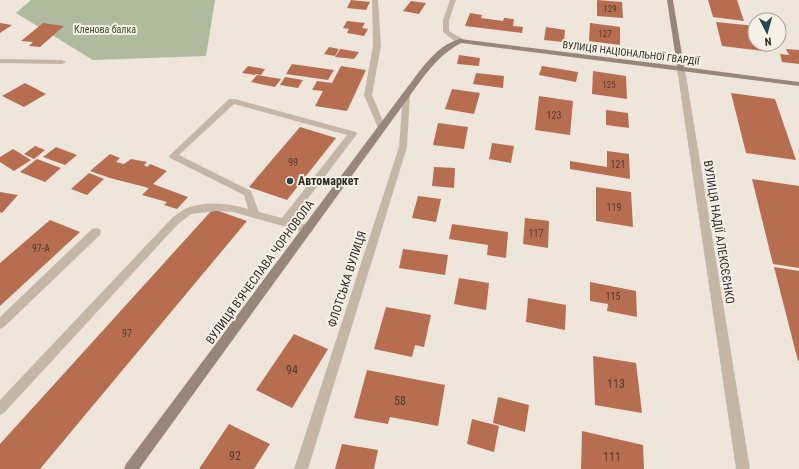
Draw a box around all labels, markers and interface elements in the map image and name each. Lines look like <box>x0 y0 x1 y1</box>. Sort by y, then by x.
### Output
house number: 129 <box>603 4 617 14</box>
north arrow <box>747 12 787 52</box>
park label: Кленова балка <box>74 24 136 35</box>
house number: 127 <box>598 29 612 39</box>
text: N <box>764 35 772 48</box>
street label: ВУЛИЦЯ НАЦІОНАЛЬНОЇ ГВАРДІЇ <box>562 38 701 67</box>
house number: 125 <box>602 80 616 90</box>
house number: 123 <box>547 110 561 121</box>
house number: 99 <box>288 157 298 168</box>
house number: 121 <box>611 159 625 170</box>
street label: ВУЛИЦЯ НАДІЇ АЛЕКСЄЄНКО <box>701 159 738 305</box>
place label: Автомаркет <box>298 174 360 188</box>
marker: Автомаркет <box>285 176 295 186</box>
street label: ВУЛИЦЯ В'ЯЧЕСЛАВА ЧОРНОВОЛА <box>203 197 317 347</box>
house number: 119 <box>607 202 621 213</box>
house number: 117 <box>529 228 543 239</box>
street label: ФЛОТСЬКА ВУЛИЦЯ <box>325 229 369 329</box>
house number: 97-А <box>32 243 50 254</box>
house number: 115 <box>606 291 620 302</box>
house number: 97 <box>122 328 132 339</box>
house number: 94 <box>286 363 298 377</box>
house number: 113 <box>607 377 625 391</box>
house number: 58 <box>394 394 406 408</box>
house number: 92 <box>229 449 241 463</box>
house number: 111 <box>603 450 621 464</box>

